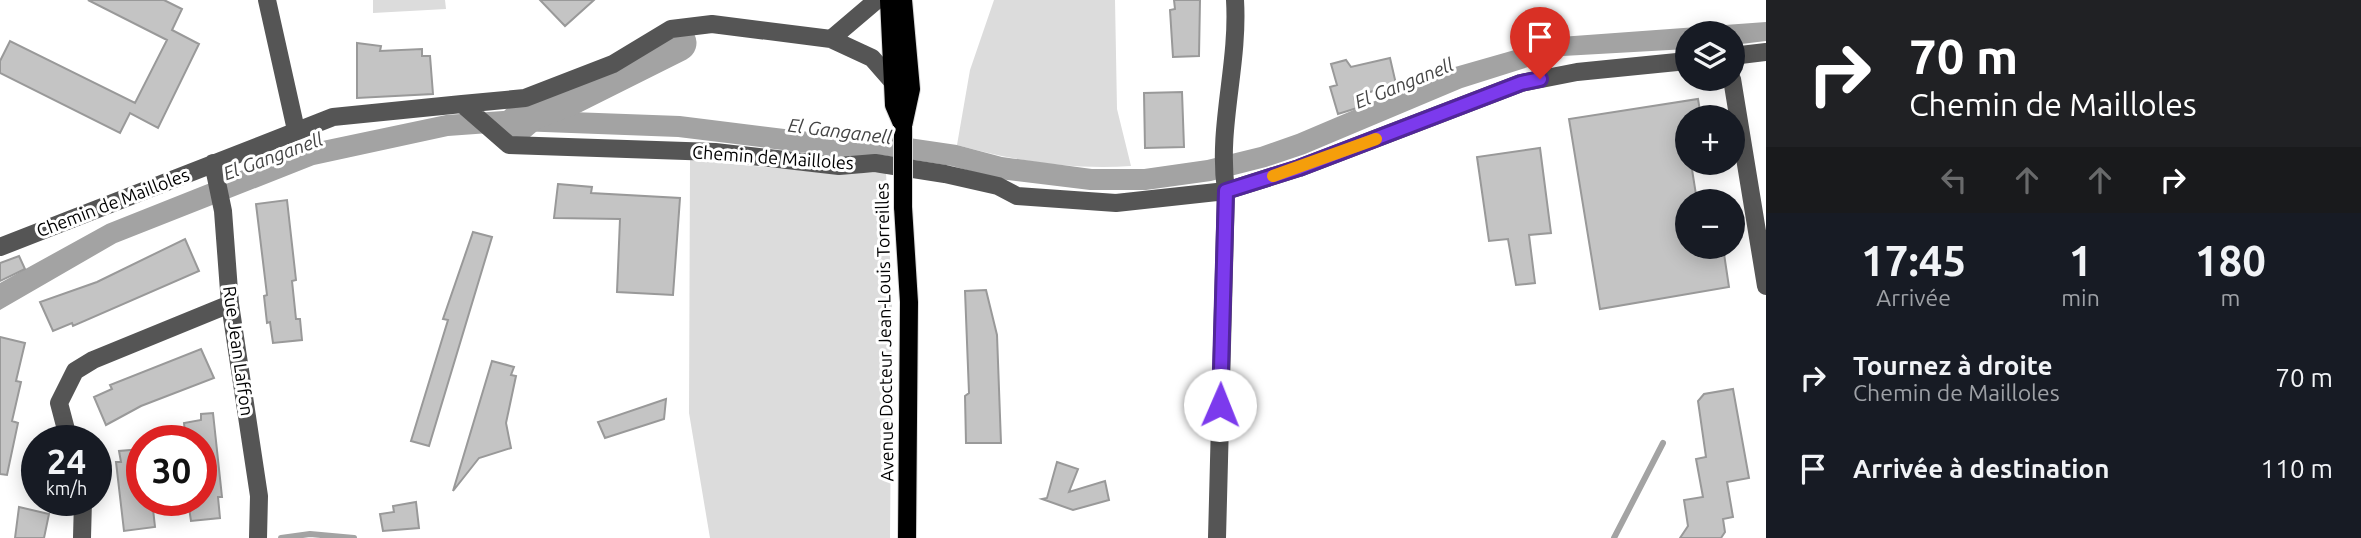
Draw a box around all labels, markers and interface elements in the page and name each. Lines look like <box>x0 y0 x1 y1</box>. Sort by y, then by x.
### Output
pin <box>1510 7 1570 79</box>
icon: arrive <box>1521 18 1559 56</box>
map controls <box>1675 21 1745 259</box>
button: layers <box>1675 21 1745 91</box>
icon: right <box>1794 28 1885 119</box>
text: 70 m <box>1909 28 2018 83</box>
water label: El Ganganell <box>1351 53 1457 113</box>
text: Chemin de Mailloles <box>1909 86 2197 122</box>
button: + <box>1675 105 1745 175</box>
water label: El Ganganell <box>787 114 894 148</box>
water label: El Ganganell <box>220 128 327 184</box>
street label: Chemin de Mailloles <box>692 141 855 173</box>
icon: left <box>1935 161 1973 199</box>
icon: ahead <box>2008 161 2046 199</box>
icon: ahead <box>2081 161 2119 199</box>
icon: right <box>2154 161 2192 199</box>
street label: Chemin de Mailloles <box>34 164 192 240</box>
street label: Avenue Docteur Jean-Louis Torreilles <box>871 182 897 482</box>
button: − <box>1675 189 1745 259</box>
text: 17:45 <box>1861 237 1966 284</box>
text: 1 <box>2069 237 2092 284</box>
text: 180 <box>2195 237 2266 284</box>
street label: Rue Jean Laffon <box>220 285 258 417</box>
text: Arrivée <box>1876 285 1951 310</box>
text: min <box>2061 285 2100 310</box>
text: m <box>2220 285 2240 310</box>
text: Tournez à droite <box>1853 351 2052 380</box>
icon: right <box>1794 359 1832 397</box>
text: 70 m <box>2275 363 2333 392</box>
position arrow <box>1183 368 1257 442</box>
text: Chemin de Mailloles <box>1853 380 2060 405</box>
speed limit sign: 30 <box>126 425 217 516</box>
text: 24 <box>47 441 86 481</box>
icon: arrive <box>1794 450 1832 488</box>
text: Arrivée à destination <box>1853 454 2109 483</box>
text: 110 m <box>2261 454 2333 483</box>
text: km/h <box>46 478 87 498</box>

